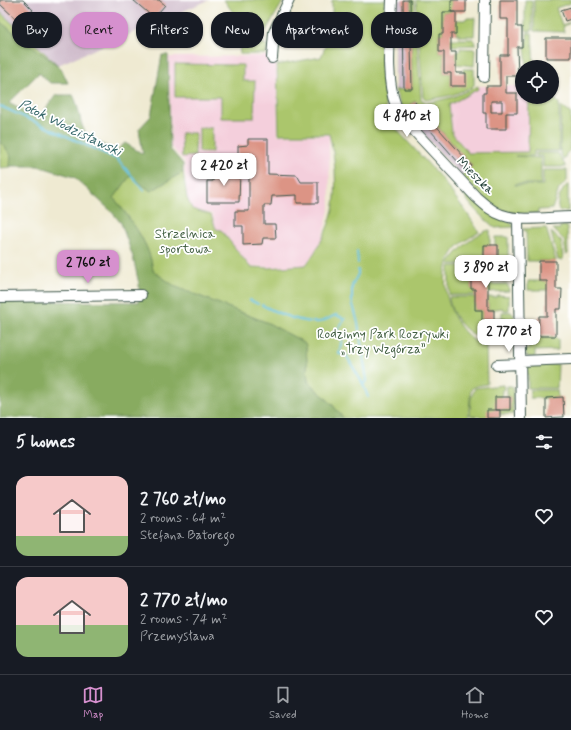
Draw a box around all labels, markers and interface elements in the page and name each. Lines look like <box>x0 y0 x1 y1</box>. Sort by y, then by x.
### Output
chip: Buy <box>12 12 62 48</box>
chip: Rent <box>70 12 128 48</box>
chip: Filters <box>136 12 203 48</box>
chip: New <box>211 12 264 48</box>
chip: Apartment <box>272 12 363 48</box>
chip: House <box>371 12 432 48</box>
map controls <box>515 60 559 104</box>
button: locate <box>515 60 559 104</box>
water label: Potok Wodzisławski <box>16 95 126 161</box>
pin: 4 840 zł <box>366 104 448 138</box>
text: 4 840 zł <box>383 108 431 125</box>
pin: 2 420 zł <box>183 153 265 187</box>
street label: Mieszka <box>452 153 498 199</box>
text: 2 420 zł <box>200 157 248 174</box>
park label: Strzelnica sportowa <box>155 226 215 258</box>
pin: 2 760 zł <box>47 250 129 284</box>
text: 2 760 zł <box>66 254 110 271</box>
pin: 3 890 zł <box>445 255 527 289</box>
text: 3 890 zł <box>464 259 508 276</box>
pin: 2 770 zł <box>468 319 550 353</box>
text: 2 770 zł <box>486 323 532 340</box>
park label: Rodzinny Park Rozrywki „Trzy Wzgórza” <box>317 326 449 358</box>
text: 5 homes <box>16 431 75 453</box>
icon: filters <box>533 431 555 453</box>
text: 2 760 zł/mo <box>140 488 226 510</box>
icon: home <box>48 492 96 540</box>
icon: heart <box>533 505 555 527</box>
text: 2 rooms · 64 m² <box>140 510 226 527</box>
text: Stefana Batorego <box>140 527 235 544</box>
text: 2 770 zł/mo <box>140 589 227 611</box>
icon: home <box>48 593 96 641</box>
icon: heart <box>533 606 555 628</box>
text: 2 rooms · 74 m² <box>140 611 227 628</box>
text: Przemysława <box>140 628 215 645</box>
tab: Map <box>82 684 104 722</box>
tab: Saved <box>269 684 297 722</box>
tab: Home <box>461 684 489 722</box>

